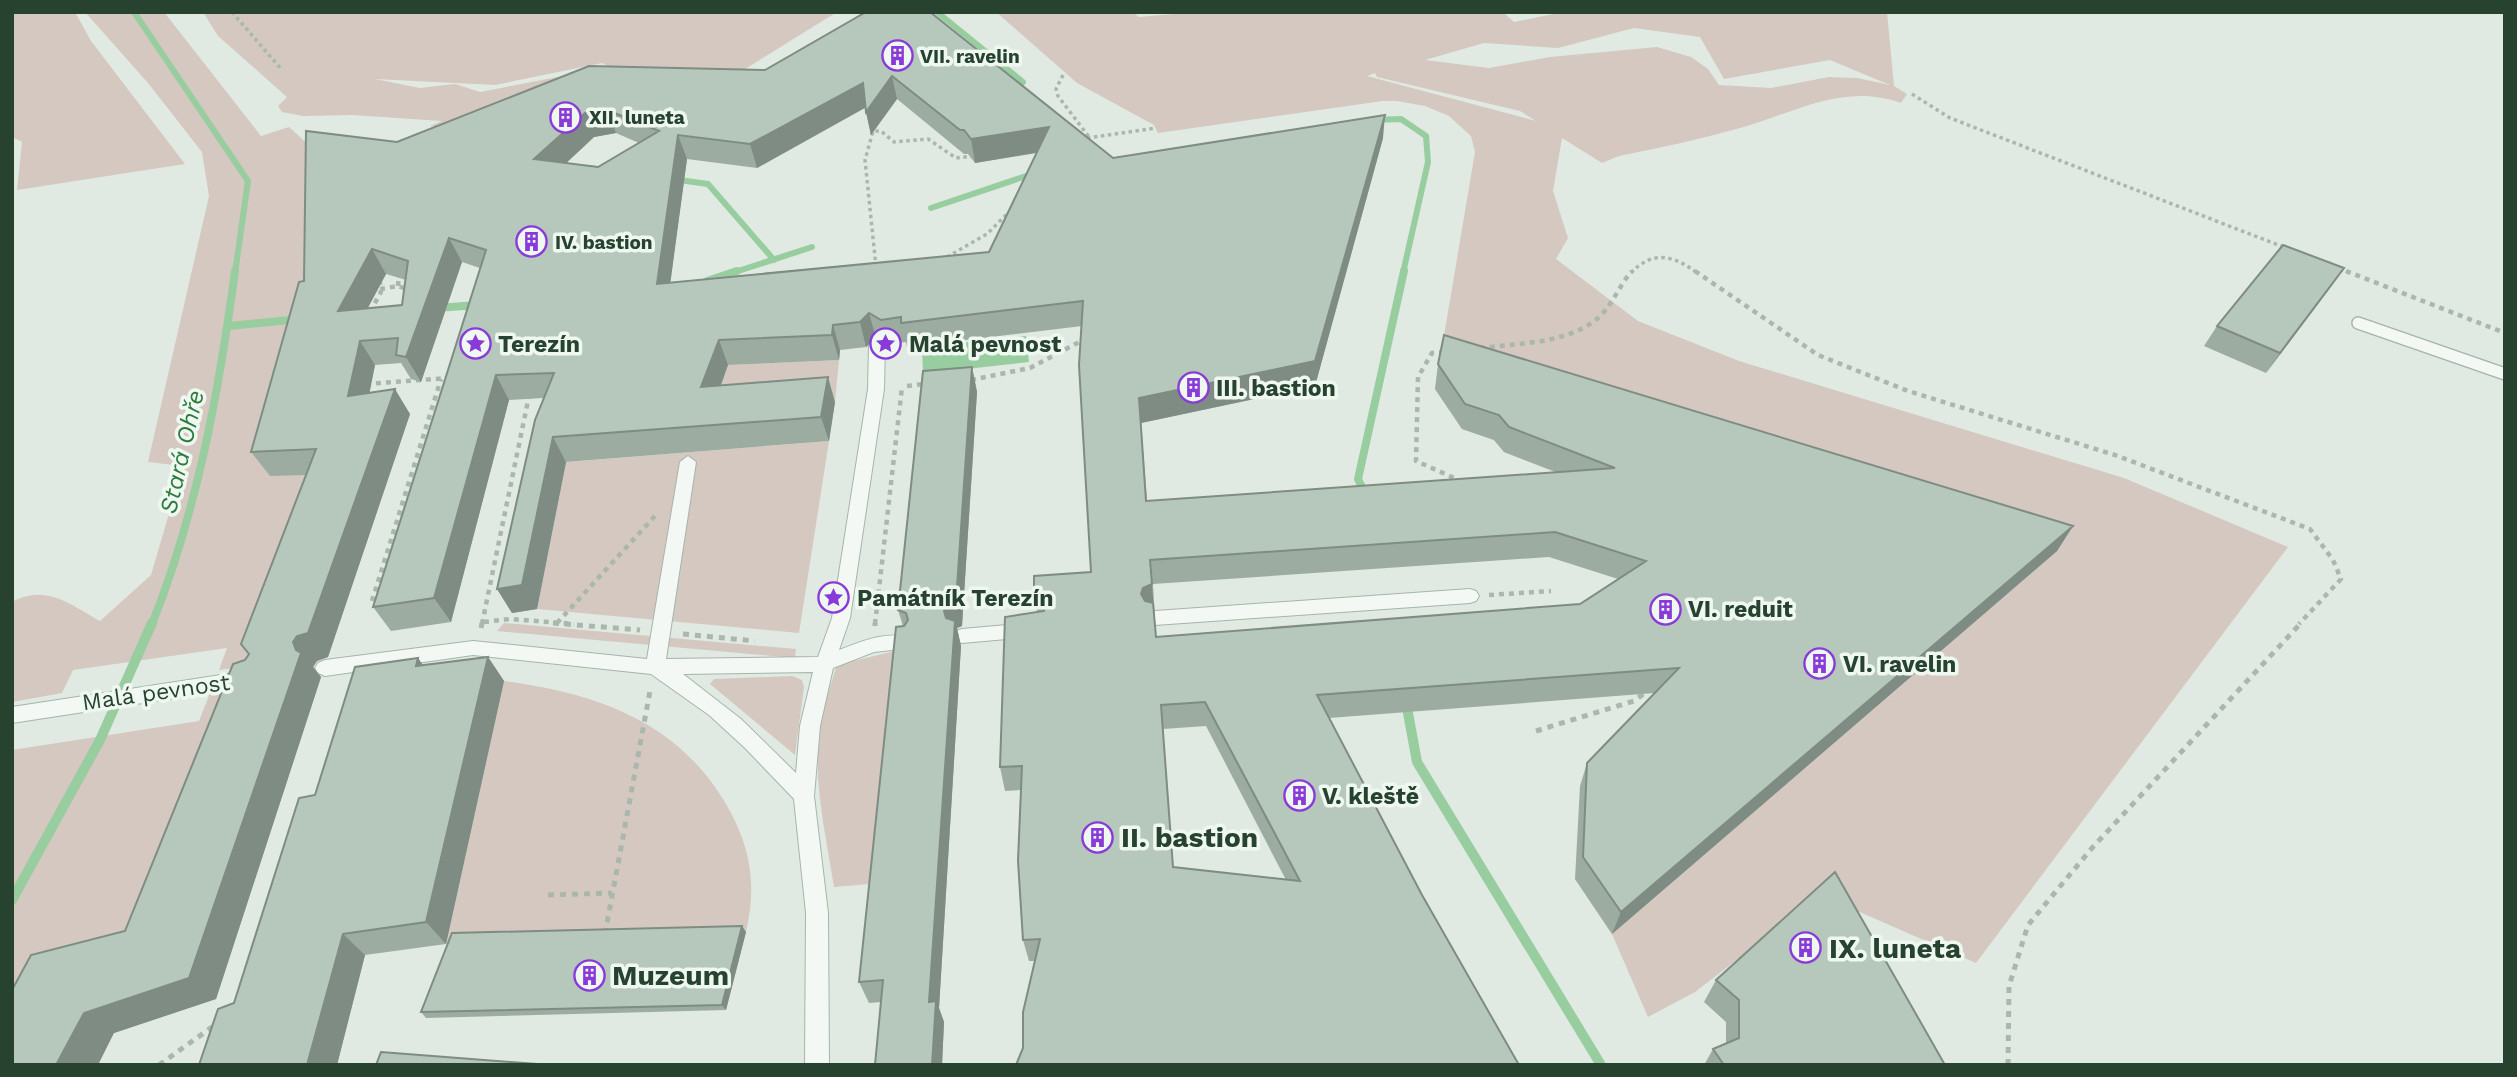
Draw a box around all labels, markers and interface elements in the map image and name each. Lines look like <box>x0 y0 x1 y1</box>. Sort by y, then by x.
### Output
building icon: VII. ravelin <box>880 39 914 73</box>
place label: VII. ravelin <box>920 45 1020 68</box>
building icon: XII. luneta <box>549 100 583 134</box>
place label: XII. luneta <box>589 106 685 129</box>
building icon: IV. bastion <box>515 225 549 259</box>
place label: IV. bastion <box>555 231 653 254</box>
place icon: Terezín <box>458 327 492 361</box>
place icon: Malá pevnost <box>869 327 903 361</box>
place label: Terezín <box>498 331 580 358</box>
place label: Malá pevnost <box>909 331 1061 358</box>
building icon: III. bastion <box>1176 371 1210 405</box>
place label: III. bastion <box>1216 375 1336 402</box>
water label: Stará Ohře <box>154 387 210 517</box>
place icon: Památník Terezín <box>817 581 851 615</box>
place label: Památník Terezín <box>857 585 1053 612</box>
building icon: VI. reduit <box>1648 592 1682 626</box>
place label: VI. reduit <box>1688 596 1793 623</box>
building icon: VI. ravelin <box>1803 647 1837 681</box>
place label: VI. ravelin <box>1843 651 1956 678</box>
street label: Malá pevnost <box>80 669 232 716</box>
building icon: V. kleště <box>1282 779 1316 813</box>
place label: V. kleště <box>1322 783 1419 810</box>
building icon: II. bastion <box>1081 820 1115 854</box>
place label: II. bastion <box>1121 821 1258 854</box>
building icon: IX. luneta <box>1789 931 1823 965</box>
place label: IX. luneta <box>1829 932 1962 965</box>
building icon: Muzeum <box>572 958 606 992</box>
place label: Muzeum <box>612 959 729 992</box>

